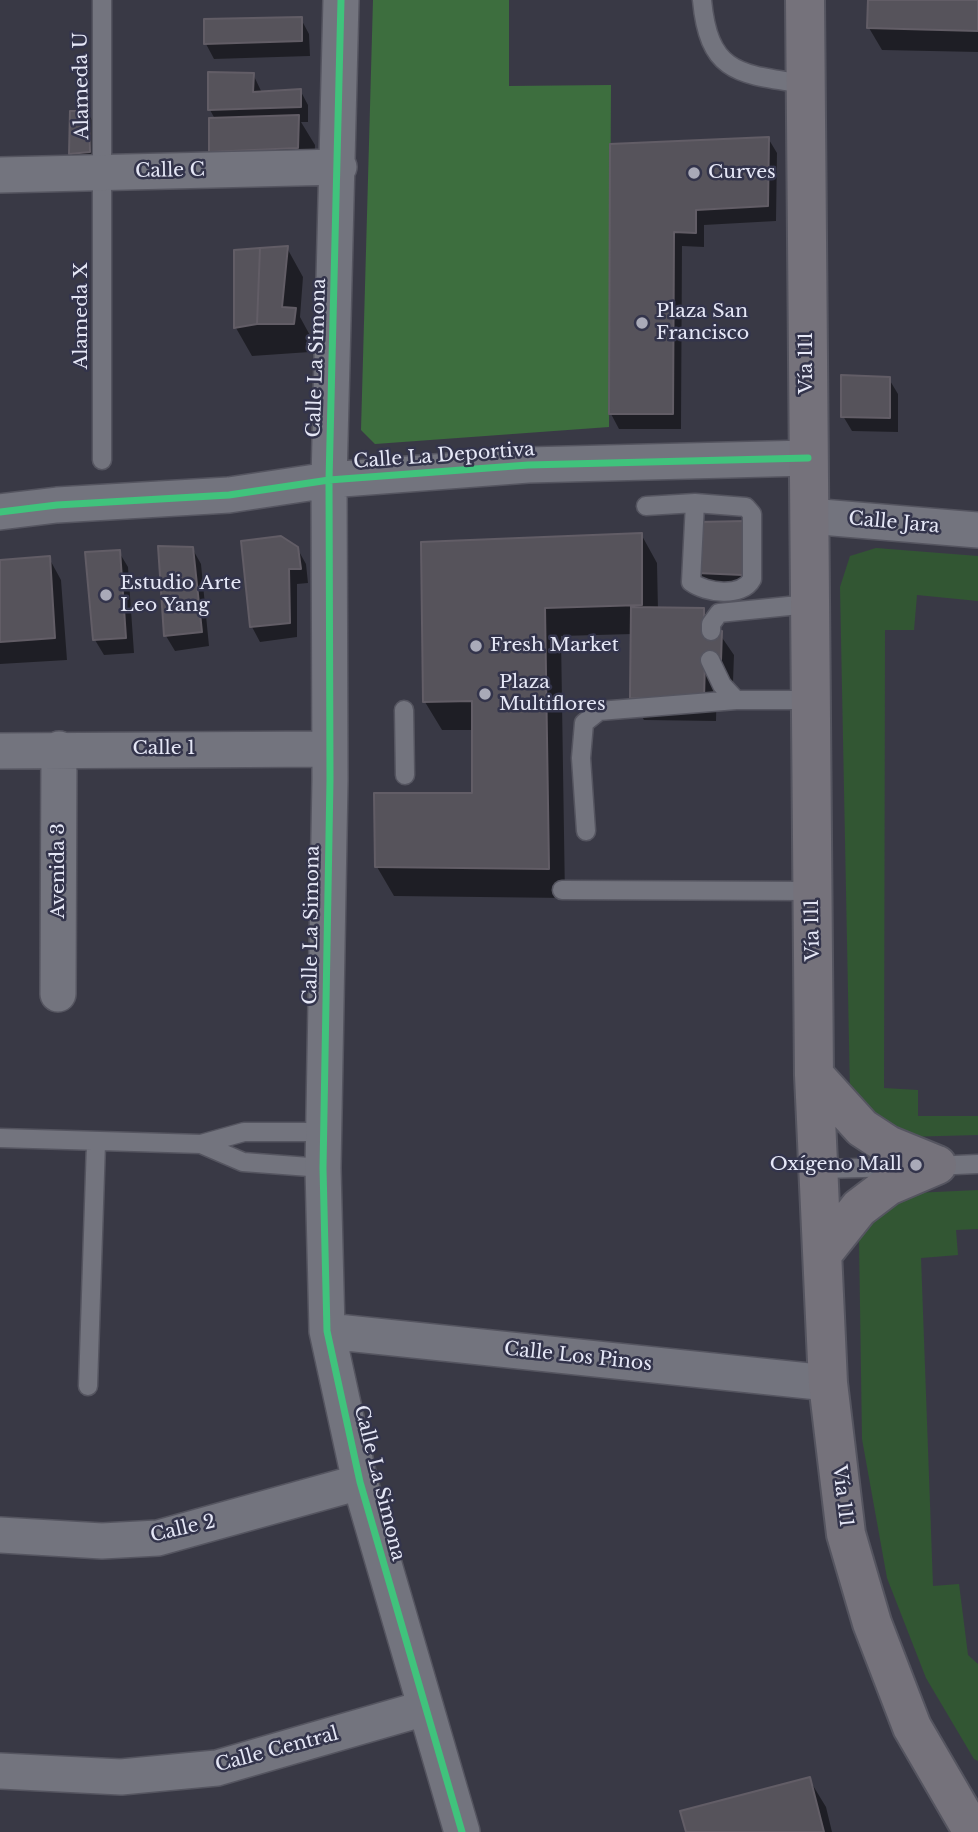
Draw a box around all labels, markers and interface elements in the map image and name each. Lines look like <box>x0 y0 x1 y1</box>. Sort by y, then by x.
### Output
street label: Alameda U <box>70 32 94 140</box>
street label: Calle C <box>135 159 205 183</box>
place label: Curves <box>708 162 776 184</box>
marker: Curves <box>686 165 702 181</box>
street label: Alameda X <box>71 263 93 369</box>
street label: Calle La Simona <box>303 278 331 438</box>
place label: Plaza San Francisco <box>656 301 749 345</box>
marker: Plaza San Francisco <box>634 315 650 331</box>
street label: Vía 111 <box>796 332 818 394</box>
street label: Calle La Deportiva <box>353 438 535 474</box>
street label: Calle Jara <box>847 508 941 538</box>
place label: Estudio Arte Leo Yang <box>120 573 241 617</box>
marker: Estudio Arte Leo Yang <box>98 587 114 603</box>
place label: Fresh Market <box>490 635 619 657</box>
marker: Fresh Market <box>468 638 484 654</box>
place label: Plaza Multiflores <box>499 672 606 716</box>
marker: Plaza Multiflores <box>477 686 493 702</box>
street label: Calle 1 <box>133 738 195 760</box>
street label: Avenida 3 <box>48 823 70 919</box>
street label: Calle La Simona <box>299 845 325 1005</box>
street label: Vía 111 <box>801 899 825 961</box>
place label: Oxígeno Mall <box>770 1154 902 1176</box>
marker: Oxígeno Mall <box>908 1157 924 1173</box>
street label: Calle Los Pinos <box>503 1338 653 1376</box>
street label: Calle La Simona <box>349 1403 409 1563</box>
street label: Vía 111 <box>827 1464 857 1528</box>
street label: Calle 2 <box>148 1510 218 1548</box>
street label: Calle Central <box>213 1723 341 1777</box>

